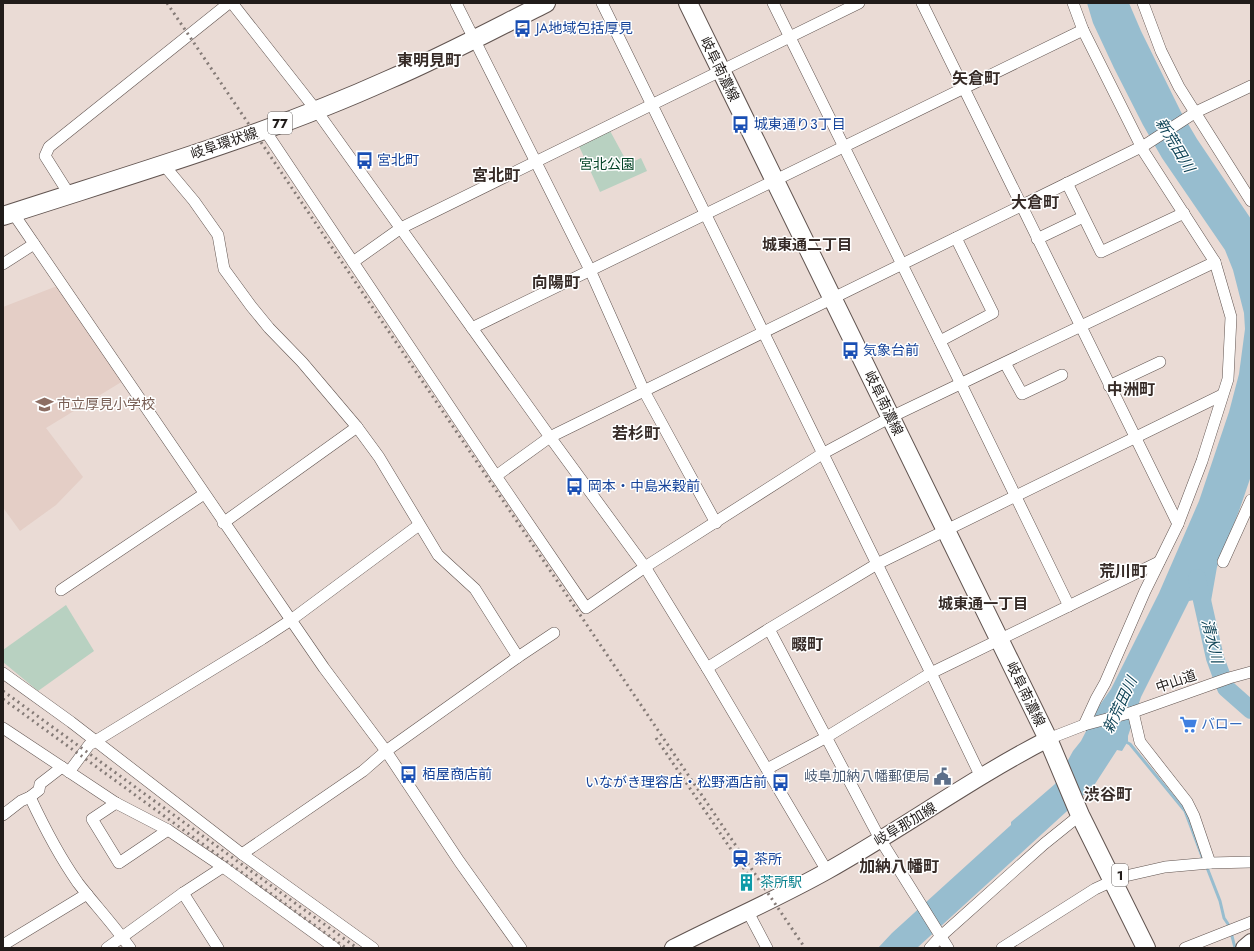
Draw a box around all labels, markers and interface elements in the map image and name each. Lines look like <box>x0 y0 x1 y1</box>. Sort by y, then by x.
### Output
bus stop icon: JA地域包括厚見 <box>513 18 533 38</box>
place label: JA地域包括厚見 <box>534 18 633 38</box>
street label: 岐阜南濃線 <box>696 33 744 105</box>
district label: 東明見町 <box>397 49 461 72</box>
district label: 矢倉町 <box>952 67 1000 90</box>
road number: 77 <box>268 112 292 134</box>
bus stop icon: 城東通り3丁目 <box>731 114 751 134</box>
place label: 城東通り3丁目 <box>754 114 846 134</box>
water label: 新荒田川 <box>1150 114 1201 178</box>
street label: 岐阜環状線 <box>188 122 260 164</box>
bus stop icon: 宮北町 <box>354 150 374 170</box>
place label: 宮北町 <box>377 150 419 170</box>
park label: 宮北公園 <box>579 154 635 174</box>
district label: 宮北町 <box>472 164 520 187</box>
district label: 大倉町 <box>1011 191 1059 214</box>
district label: 城東通二丁目 <box>762 234 852 256</box>
district label: 向陽町 <box>532 271 580 294</box>
bus stop icon: 気象台前 <box>840 340 860 360</box>
place label: 気象台前 <box>863 340 919 360</box>
street label: 岐阜南濃線 <box>860 367 908 439</box>
district label: 中洲町 <box>1107 378 1155 401</box>
school or university icon: 市立厚見小学校 <box>34 394 54 414</box>
place label: 市立厚見小学校 <box>57 394 155 414</box>
district label: 若杉町 <box>612 422 660 445</box>
bus stop icon: 岡本・中島米穀前 <box>565 476 585 496</box>
place label: 岡本・中島米穀前 <box>588 476 700 496</box>
district label: 荒川町 <box>1099 560 1147 583</box>
district label: 城東通一丁目 <box>938 593 1028 615</box>
water label: 清水川 <box>1196 616 1229 667</box>
district label: 畷町 <box>791 633 823 656</box>
street label: 岐阜南濃線 <box>1002 658 1050 730</box>
street label: 中山道 <box>1153 665 1199 697</box>
water label: 新荒田川 <box>1097 671 1143 737</box>
supermarket icon: バロー <box>1178 714 1198 734</box>
place label: バロー <box>1201 714 1243 734</box>
bus stop icon: 栢屋商店前 <box>399 764 419 784</box>
place label: 栢屋商店前 <box>422 764 492 784</box>
place label: 岐阜加納八幡郵便局 <box>804 766 930 786</box>
public building icon: 岐阜加納八幡郵便局 <box>933 766 953 786</box>
place label: いながき理容店・松野酒店前 <box>585 772 767 792</box>
bus stop icon: いながき理容店・松野酒店前 <box>770 772 790 792</box>
district label: 渋谷町 <box>1084 783 1132 806</box>
street label: 岐阜那加線 <box>870 797 940 851</box>
station icon: 茶所 <box>731 849 751 869</box>
place label: 茶所 <box>754 849 782 869</box>
district label: 加納八幡町 <box>859 855 939 878</box>
road number: 1 <box>1112 864 1128 886</box>
building icon: 茶所駅 <box>737 872 757 892</box>
place label: 茶所駅 <box>760 872 802 892</box>

